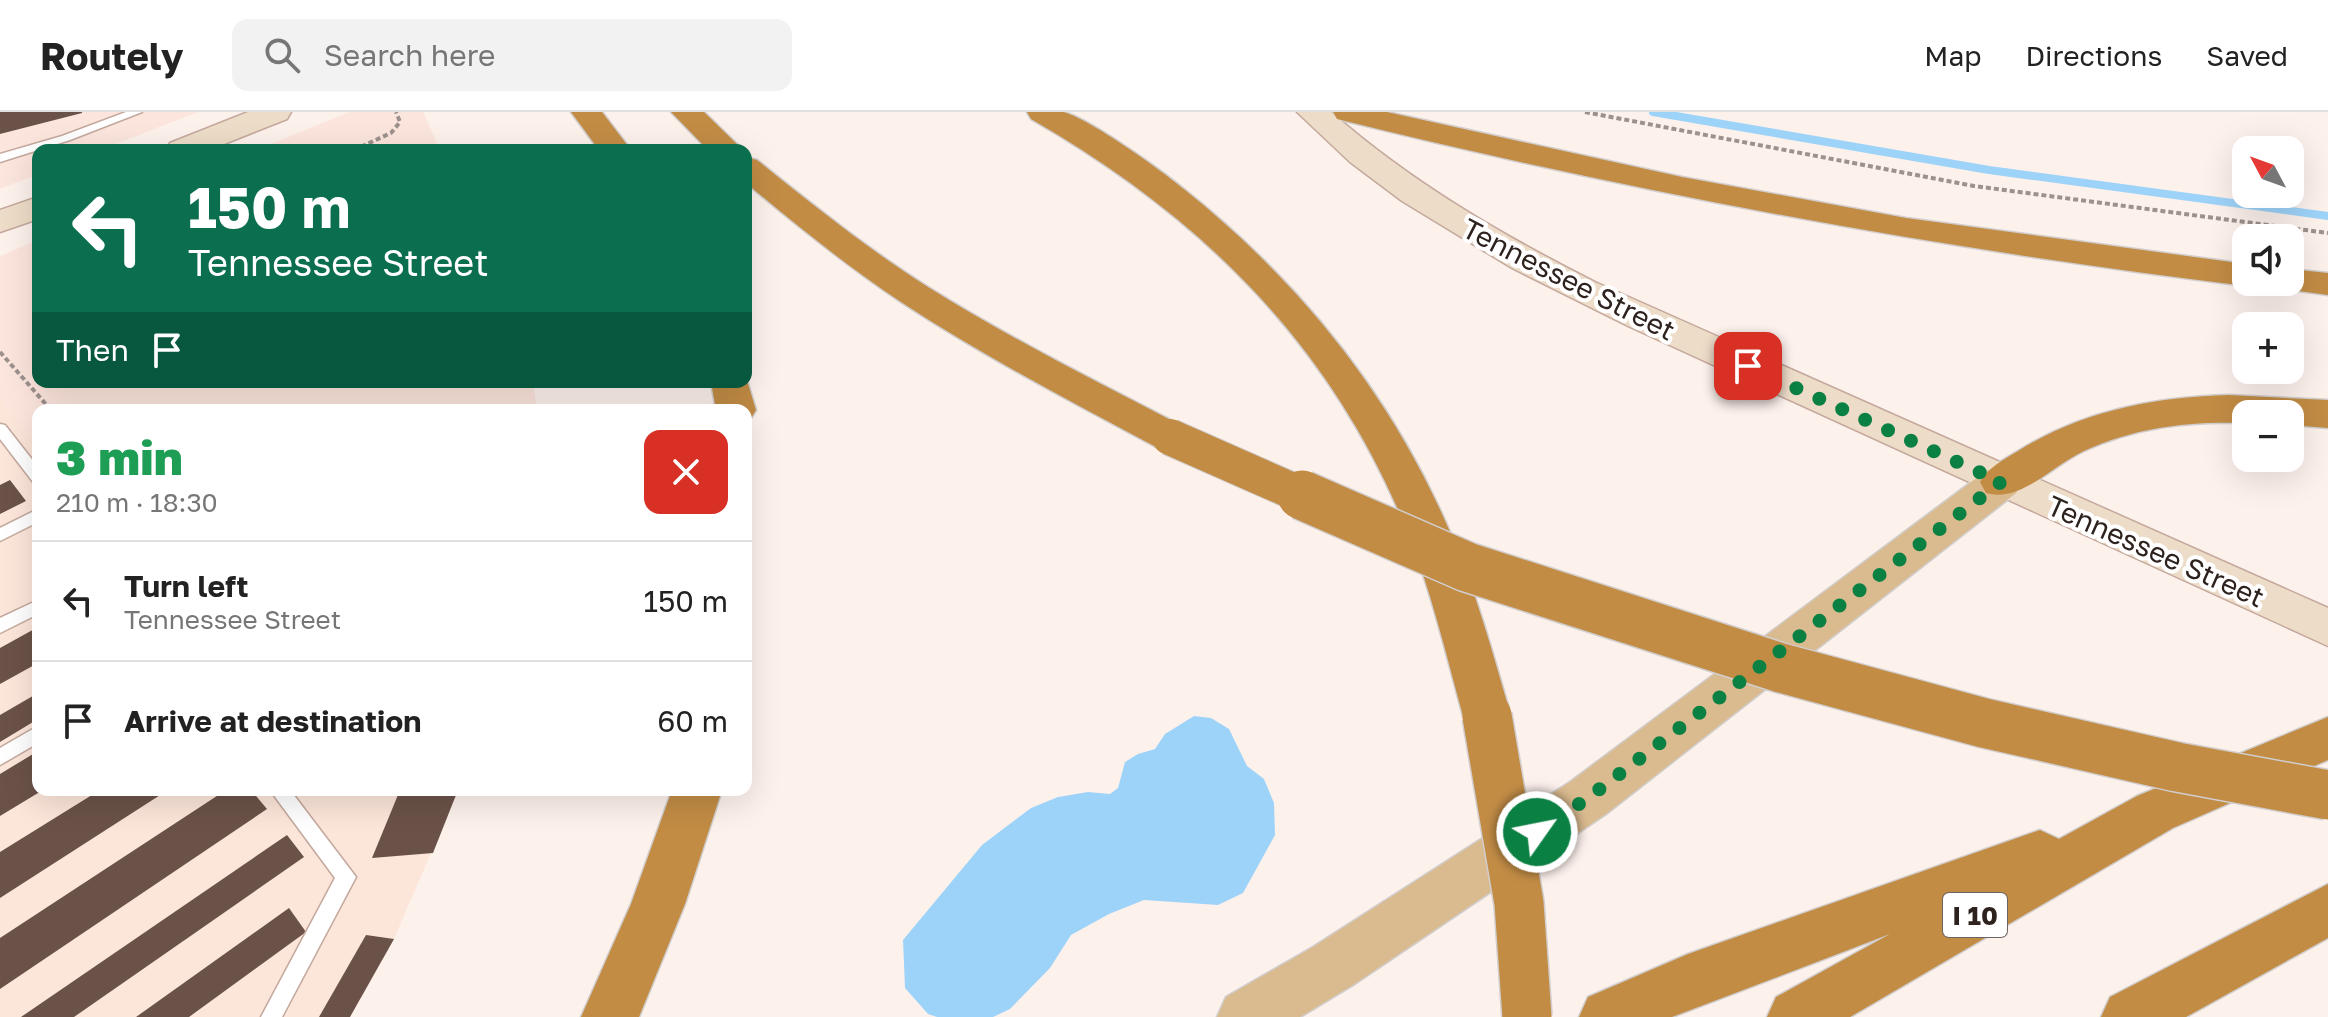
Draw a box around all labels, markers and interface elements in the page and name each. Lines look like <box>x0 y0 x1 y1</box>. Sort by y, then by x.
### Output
search box <box>232 19 792 91</box>
text: Routely <box>40 33 184 78</box>
icon: search <box>260 33 304 77</box>
text: Search here <box>324 37 496 73</box>
text: Map <box>1924 39 1981 72</box>
text: Directions <box>2025 39 2162 72</box>
text: Saved <box>2206 39 2288 72</box>
north arrow <box>2232 136 2304 208</box>
map controls <box>2232 136 2304 472</box>
text: 150 m <box>188 173 350 240</box>
icon: left <box>56 176 160 280</box>
street label: Tennessee Street <box>1457 211 1681 347</box>
button: sound <box>2232 224 2304 296</box>
text: Tennessee Street <box>188 241 489 284</box>
button: + <box>2232 312 2304 384</box>
icon: arrive <box>145 328 189 372</box>
text: Then <box>56 332 129 368</box>
pin <box>1714 332 1782 400</box>
icon: arrive <box>1726 344 1770 388</box>
button: − <box>2232 400 2304 472</box>
text: 3 min <box>56 428 183 486</box>
button: close <box>644 430 728 514</box>
text: 210 m · 18:30 <box>56 487 218 518</box>
street label: Tennessee Street <box>2042 488 2270 614</box>
text: Turn left <box>124 568 249 604</box>
icon: left <box>56 579 100 623</box>
text: 150 m <box>643 583 728 619</box>
text: Tennessee Street <box>124 604 341 635</box>
icon: arrive <box>56 699 100 743</box>
text: Arrive at destination <box>124 703 421 739</box>
text: 60 m <box>657 703 728 739</box>
position arrow <box>1495 790 1579 874</box>
road number: I 10 <box>1943 893 2007 937</box>

